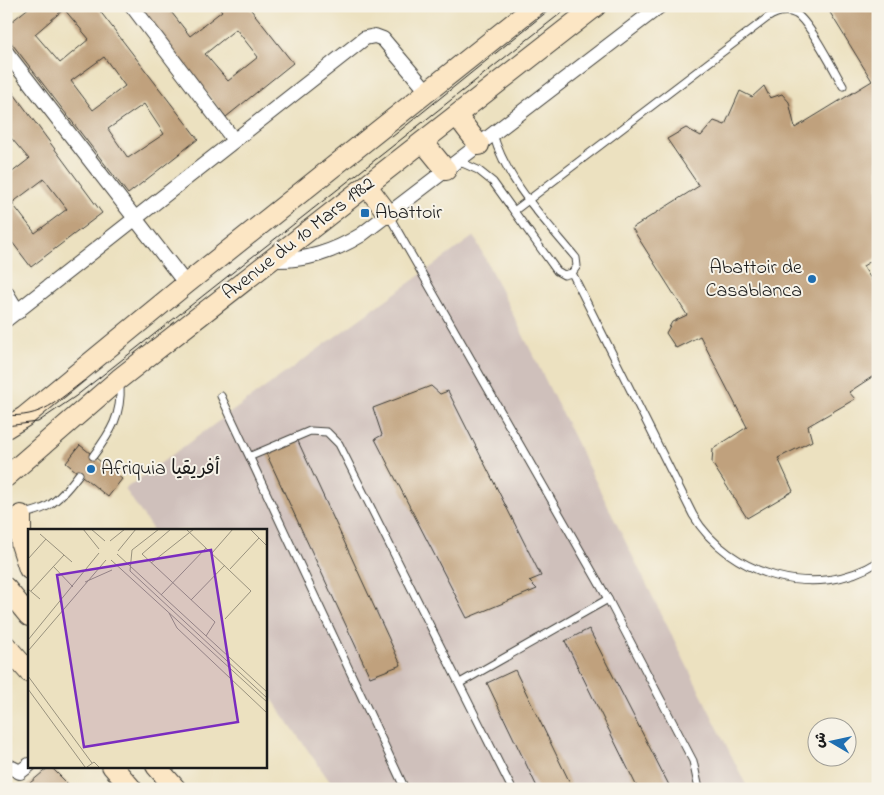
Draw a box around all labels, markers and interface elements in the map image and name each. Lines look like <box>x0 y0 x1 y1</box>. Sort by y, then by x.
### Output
street label: Avenue du 10 Mars 1982 <box>217 170 381 308</box>
place label: Abattoir <box>375 199 443 228</box>
marker: Abattoir <box>359 207 371 219</box>
place label: Abattoir de Casablanca <box>706 254 802 306</box>
marker: Abattoir de Casablanca <box>806 273 818 285</box>
place label: Afriquia أفريقيا <box>101 455 220 484</box>
marker: Afriquia أفريقيا <box>85 463 97 475</box>
inset map <box>28 529 266 768</box>
north arrow <box>806 718 856 768</box>
text: ش <box>809 731 832 749</box>

